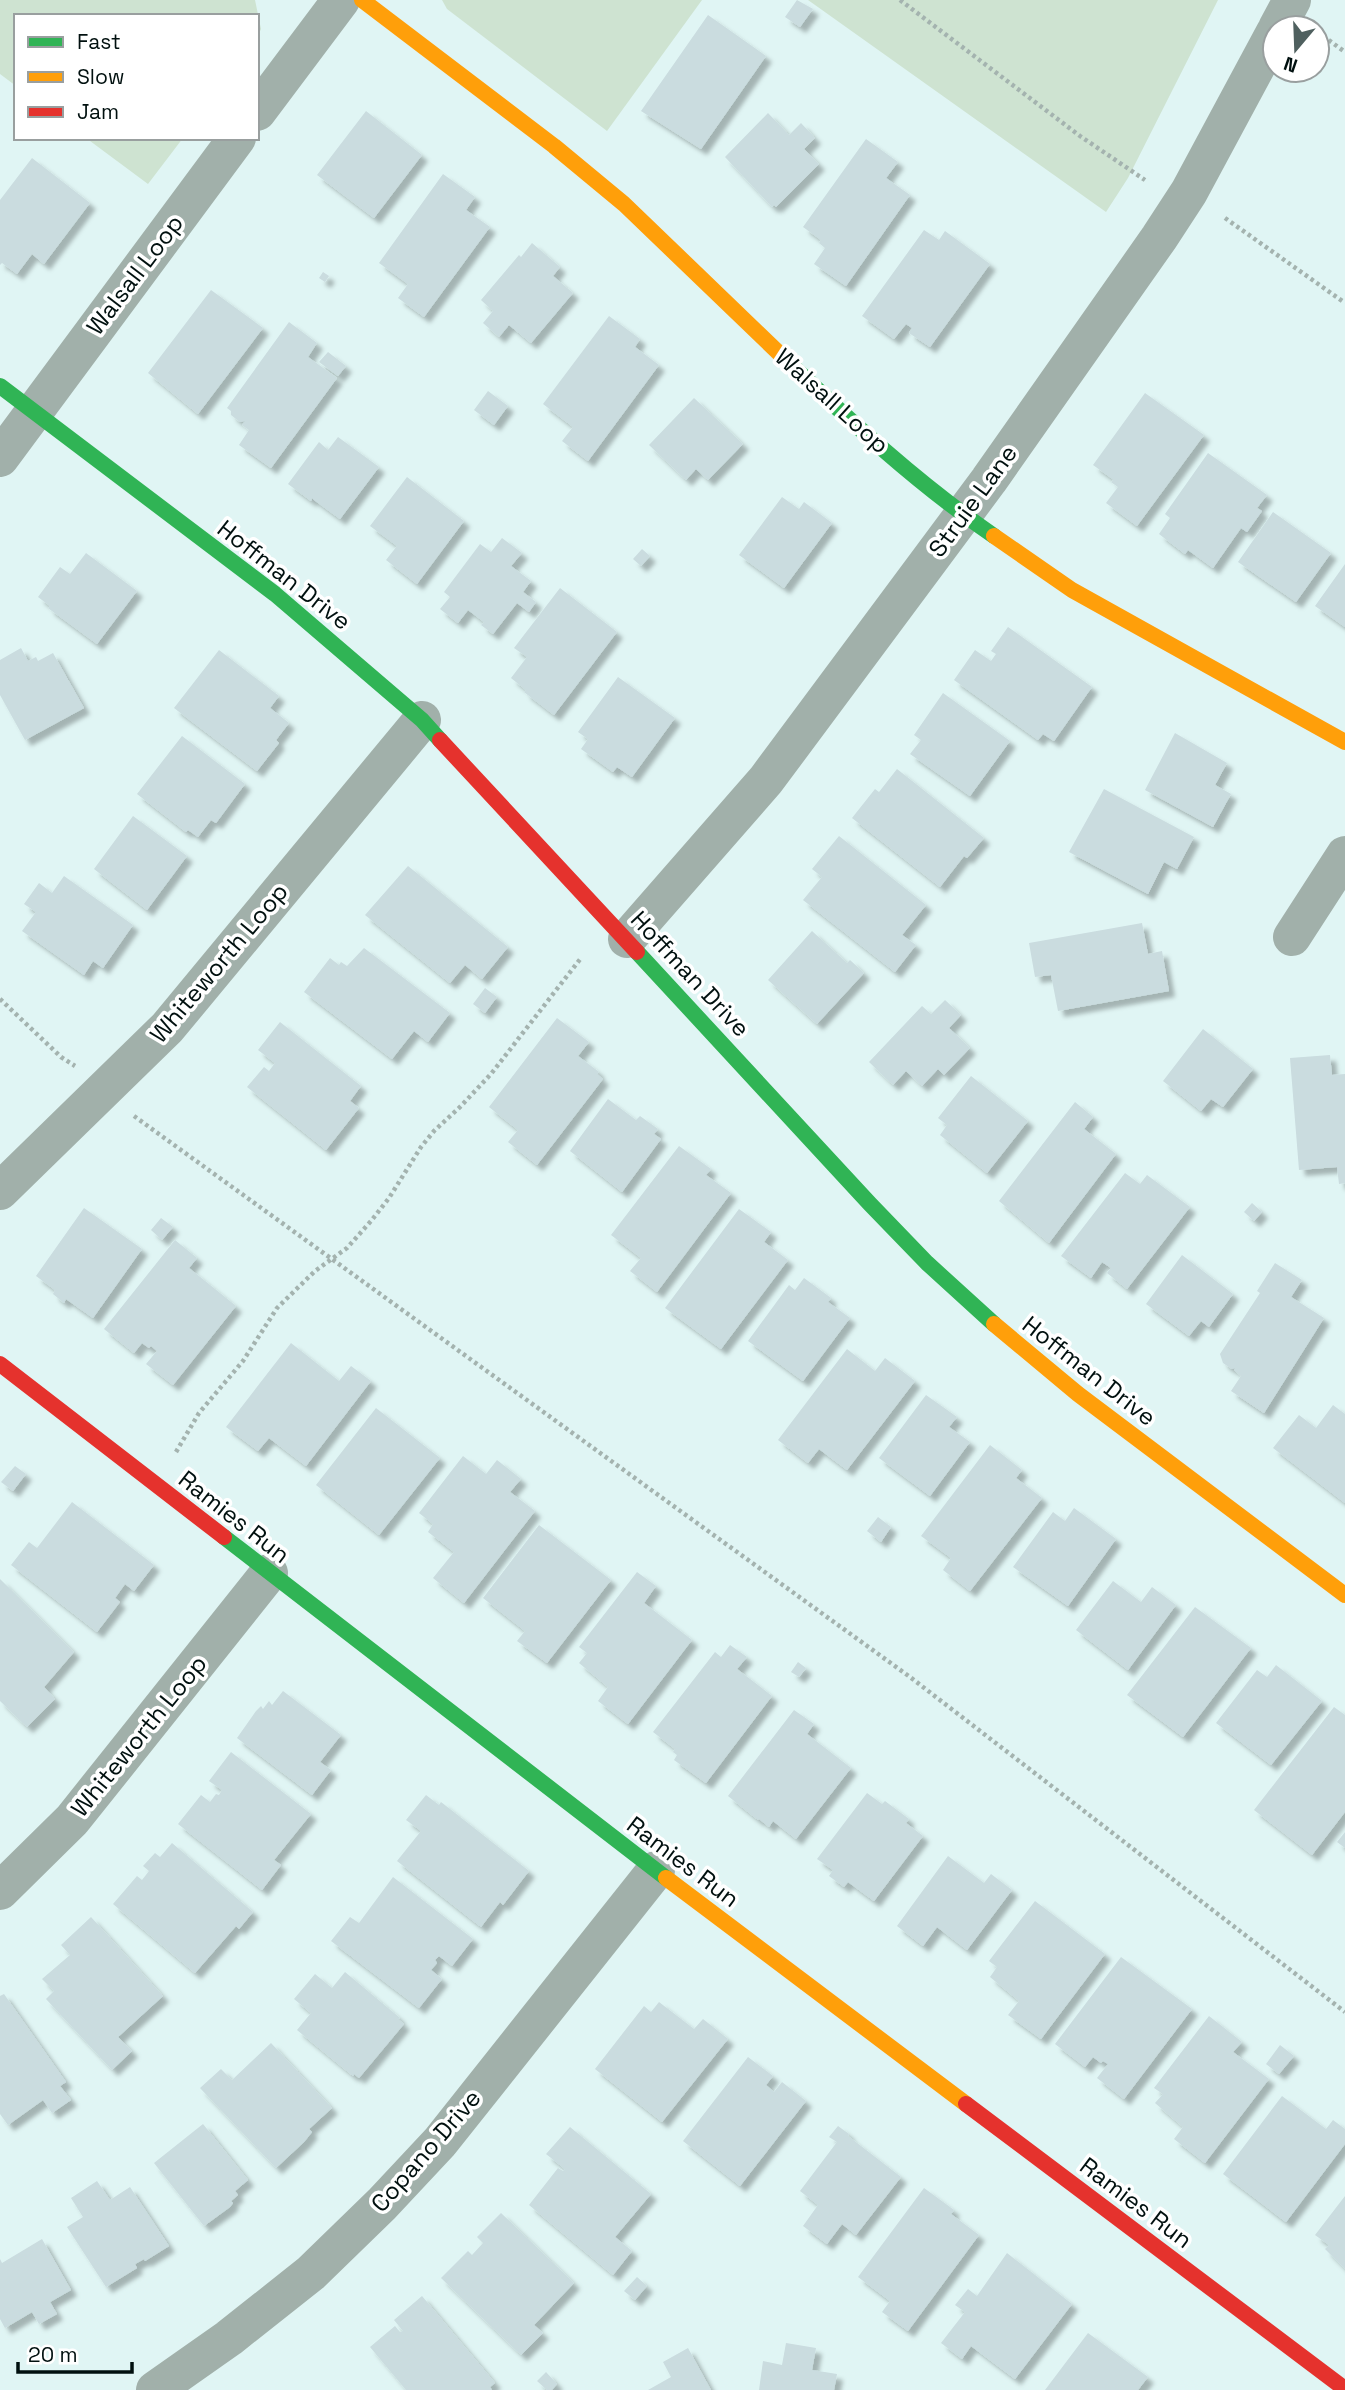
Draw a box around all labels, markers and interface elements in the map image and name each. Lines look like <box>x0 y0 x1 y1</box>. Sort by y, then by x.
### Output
legend <box>14 14 259 140</box>
north arrow <box>1261 14 1331 84</box>
text: Fast <box>77 28 121 55</box>
text: N <box>1281 51 1301 78</box>
text: Slow <box>77 63 125 90</box>
text: Jam <box>77 98 119 125</box>
street label: Walsall Loop <box>79 208 190 341</box>
street label: Walsall Loop <box>769 341 896 460</box>
street label: Struie Lane <box>921 438 1024 563</box>
street label: Hoffman Drive <box>211 513 357 636</box>
street label: Whiteworth Loop <box>143 876 294 1049</box>
street label: Hoffman Drive <box>624 904 757 1043</box>
street label: Hoffman Drive <box>1016 1309 1162 1432</box>
street label: Ramies Run <box>172 1463 296 1570</box>
street label: Whiteworth Loop <box>64 1649 213 1823</box>
street label: Ramies Run <box>621 1809 746 1914</box>
street label: Copano Drive <box>364 2083 487 2218</box>
street label: Ramies Run <box>1074 2150 1199 2255</box>
scale bar <box>18 2330 131 2374</box>
text: 20 m <box>28 2341 78 2368</box>

